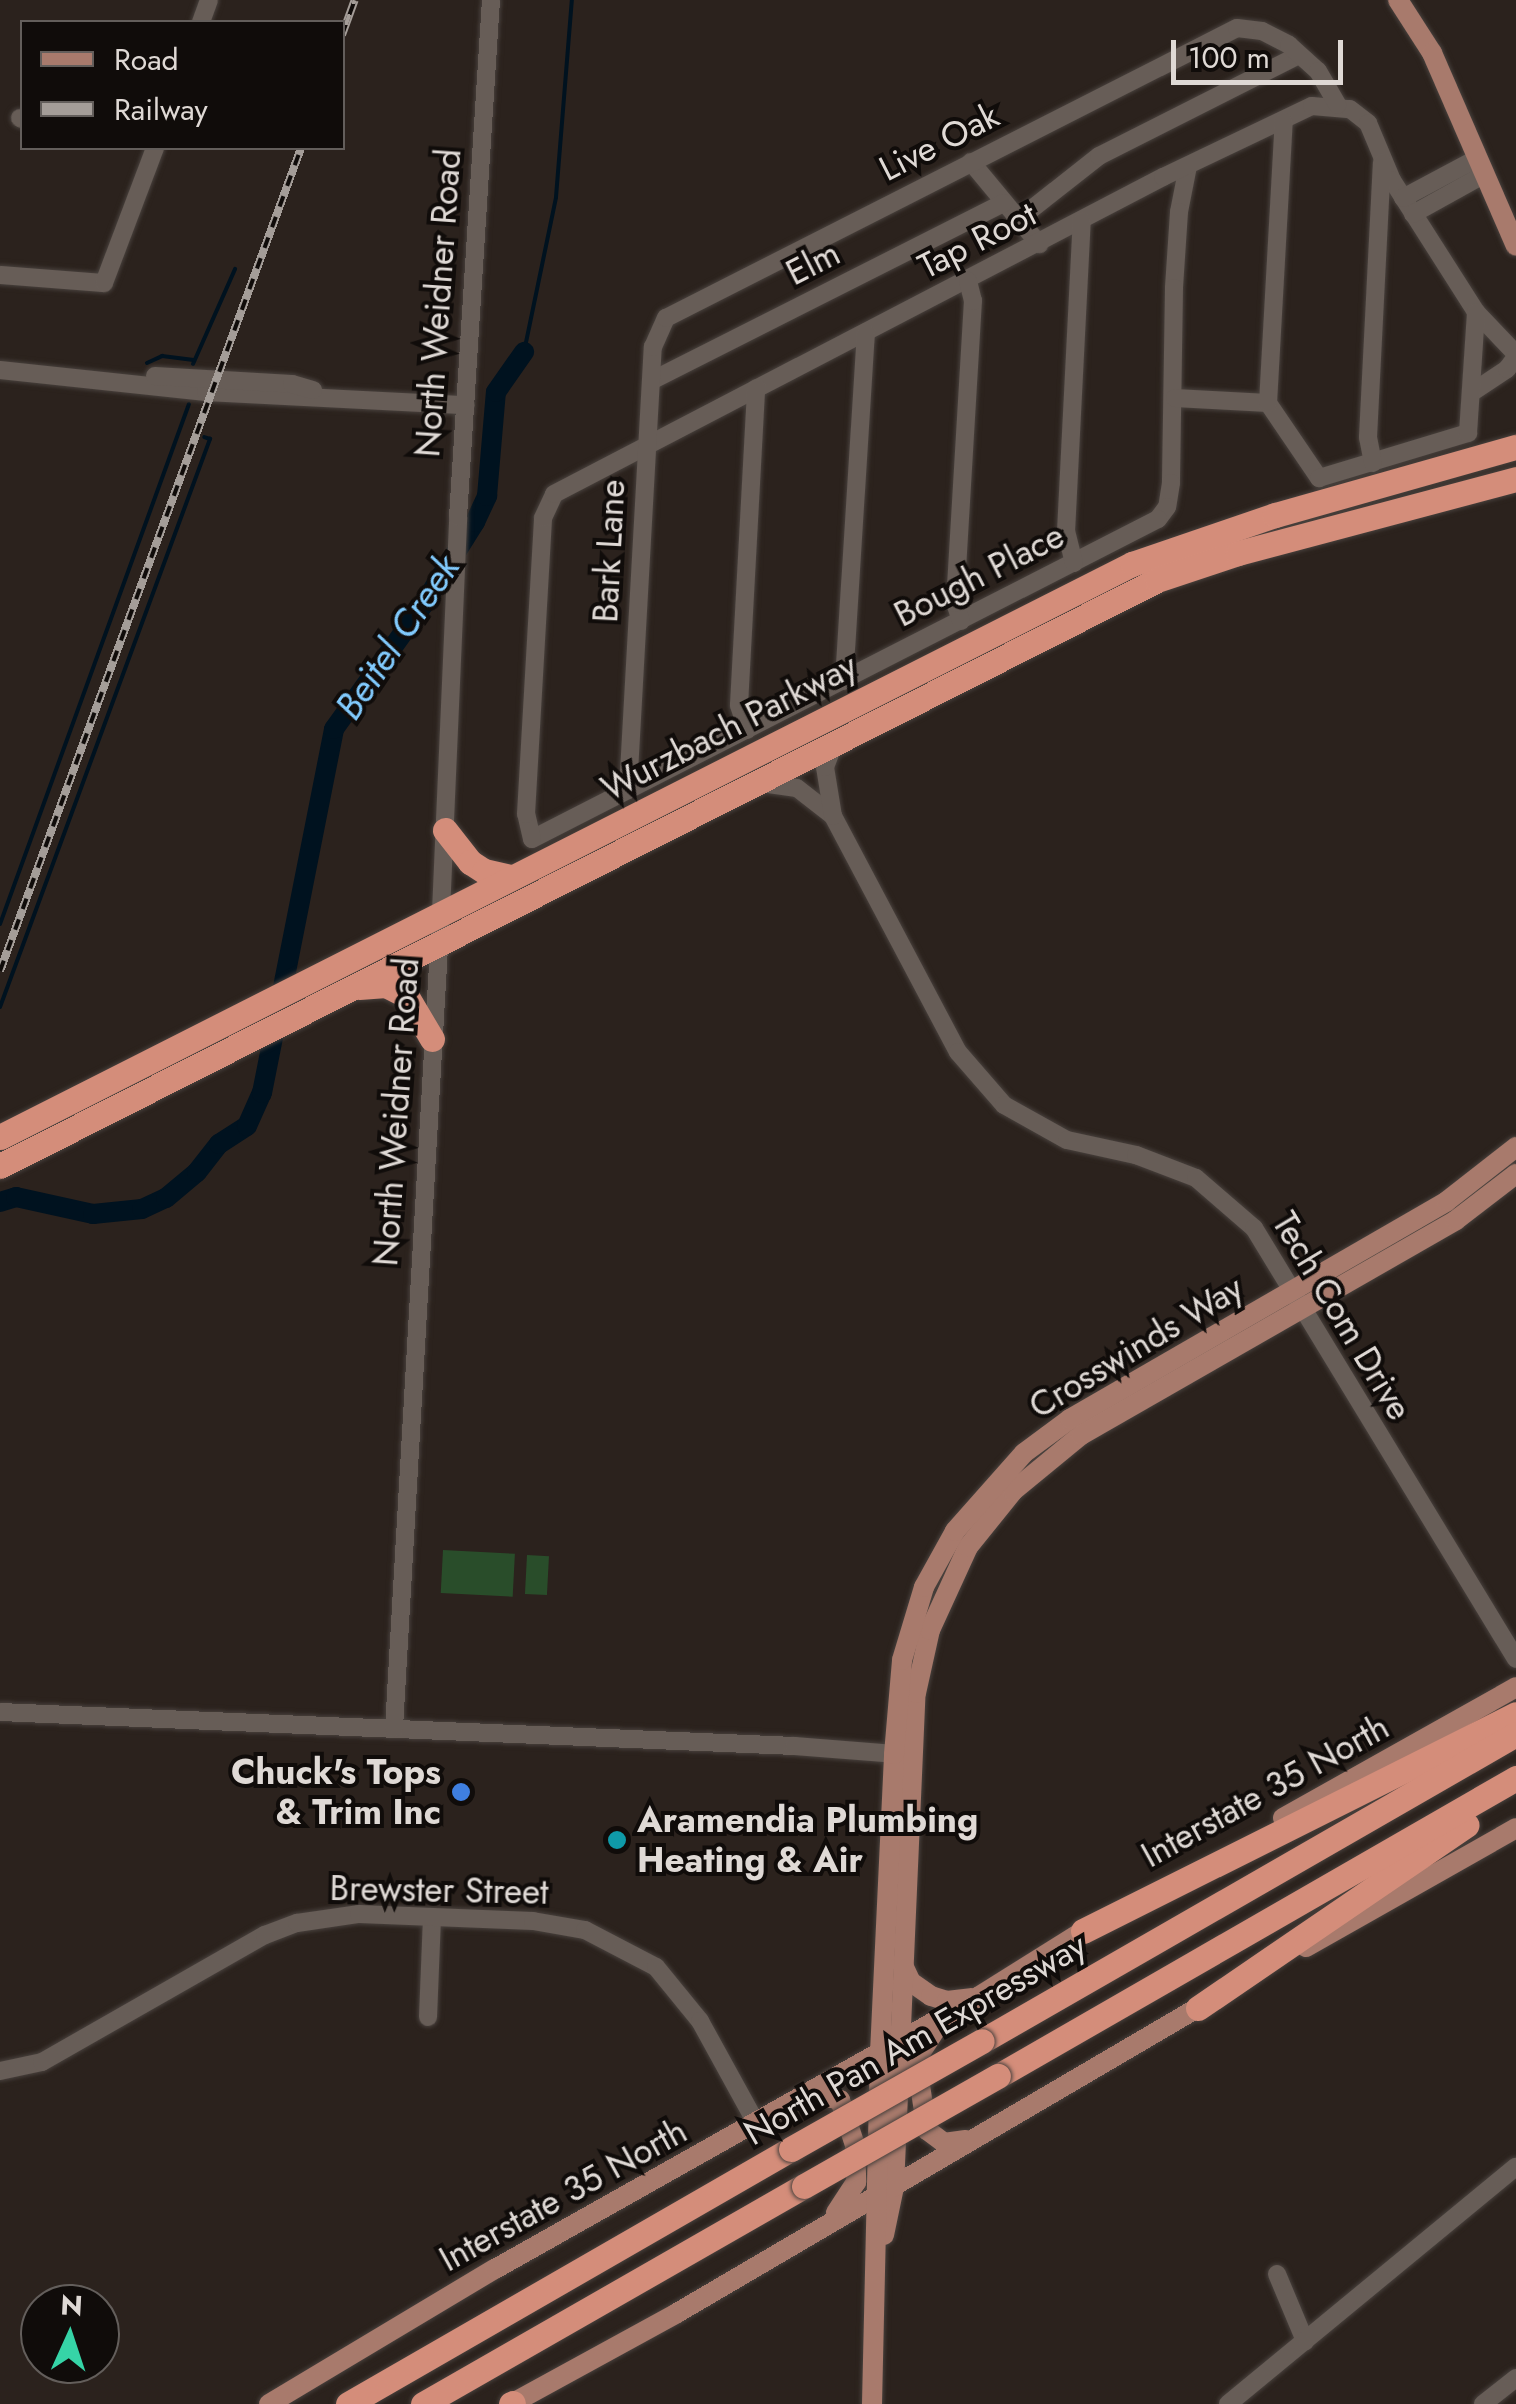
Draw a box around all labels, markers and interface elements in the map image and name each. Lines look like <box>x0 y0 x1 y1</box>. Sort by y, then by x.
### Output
legend <box>20 20 345 150</box>
scale bar <box>1176 20 1348 82</box>
text: 100 m <box>1188 36 1270 79</box>
text: Road <box>114 38 179 81</box>
text: Railway <box>114 88 208 131</box>
street label: Live Oak <box>872 94 1006 190</box>
street label: North Weidner Road <box>406 147 470 459</box>
street label: Tap Root <box>911 193 1043 287</box>
street label: Elm <box>779 232 847 294</box>
street label: Bark Lane <box>584 478 634 624</box>
street label: Bough Place <box>887 514 1071 636</box>
water label: Beitel Creek <box>325 546 469 728</box>
street label: Wurzbach Parkway <box>594 645 864 809</box>
street label: North Weidner Road <box>364 956 428 1268</box>
street label: Tech Com Drive <box>1263 1204 1421 1428</box>
street label: Crosswinds Way <box>1022 1267 1250 1427</box>
street label: Interstate 35 North <box>1134 1706 1396 1876</box>
place label: Chuck's Tops & Trim Inc <box>231 1751 441 1833</box>
marker: Chuck's Tops & Trim Inc <box>450 1781 472 1803</box>
place label: Aramendia Plumbing Heating & Air <box>637 1799 978 1881</box>
marker: Aramendia Plumbing Heating & Air <box>606 1829 628 1851</box>
street label: Brewster Street <box>329 1867 549 1913</box>
street label: North Pan Am Expressway <box>737 1924 1093 2154</box>
street label: Interstate 35 North <box>432 2110 694 2280</box>
north arrow <box>20 2284 120 2384</box>
text: N <box>59 2284 84 2327</box>

